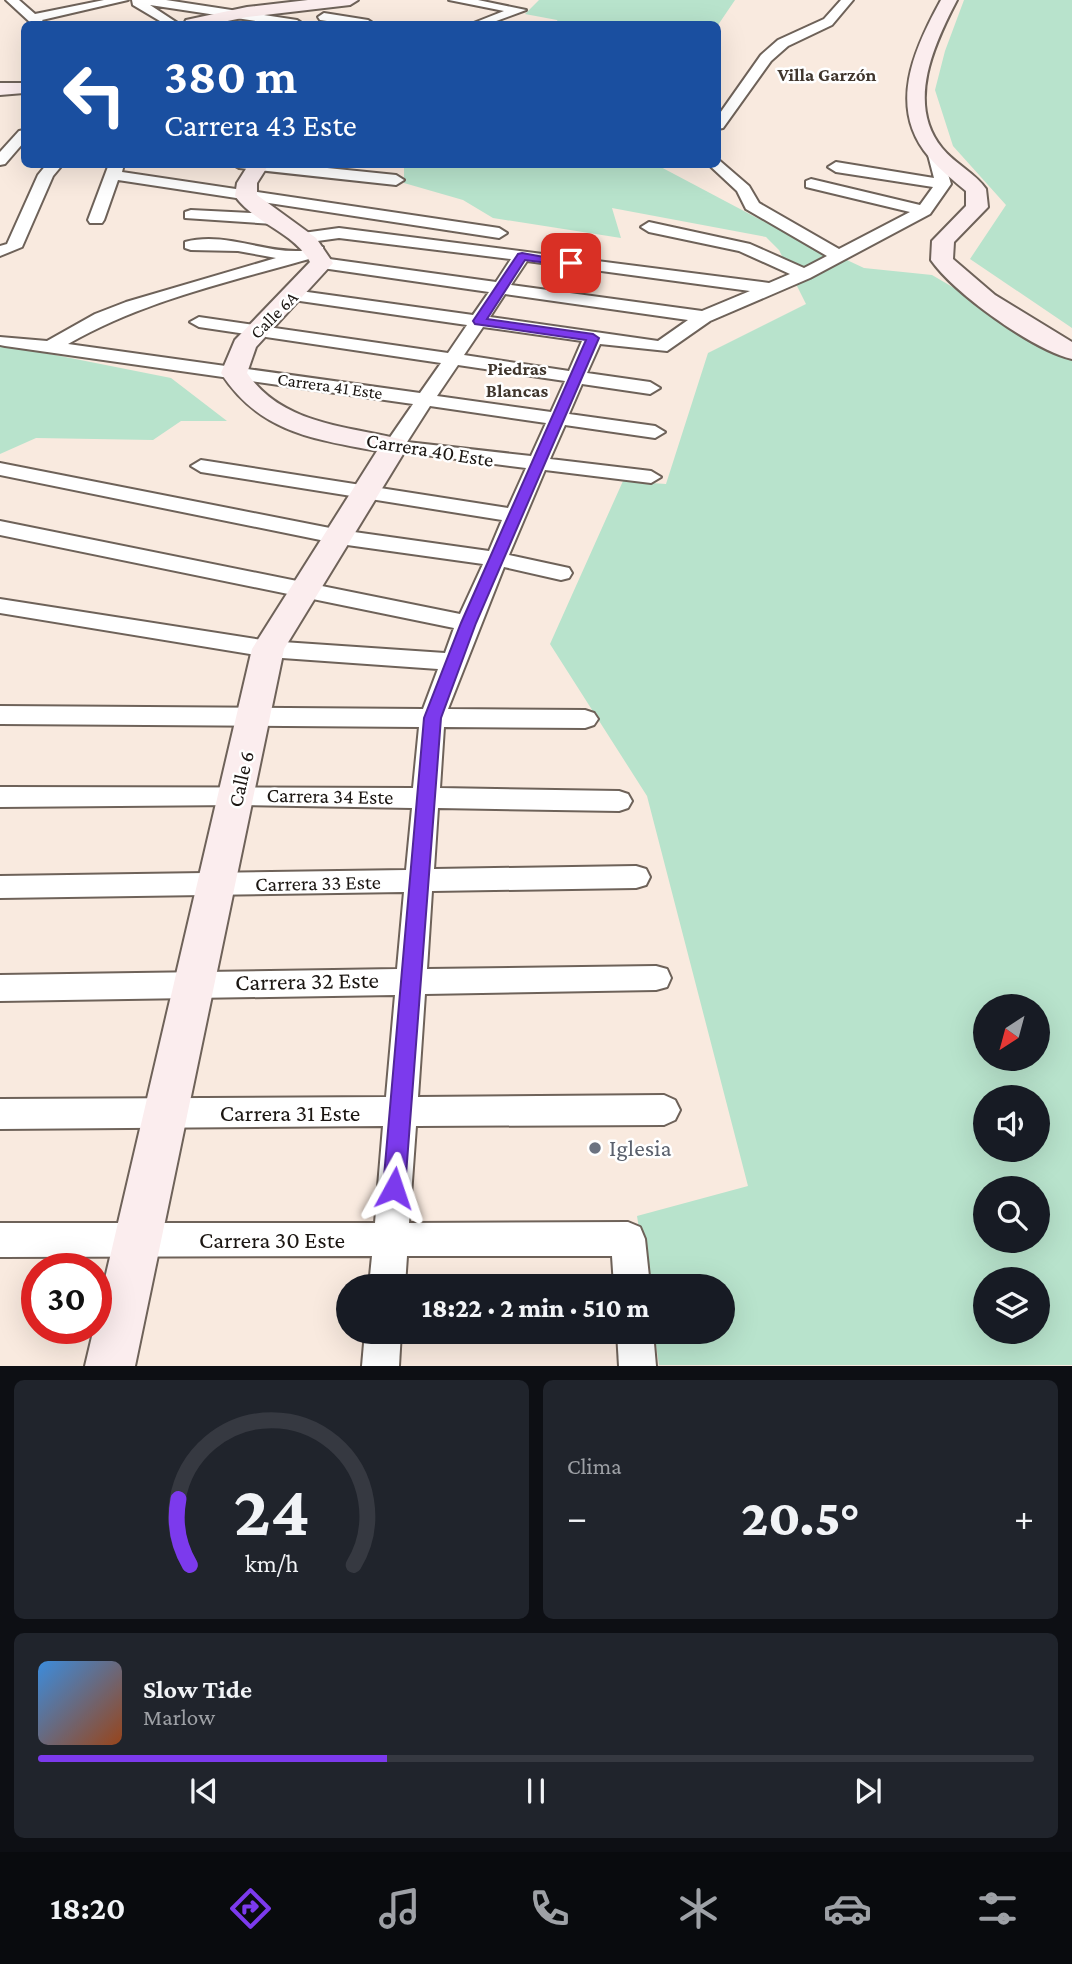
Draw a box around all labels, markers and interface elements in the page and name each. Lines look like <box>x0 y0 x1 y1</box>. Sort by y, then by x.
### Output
icon: left <box>49 49 140 140</box>
text: 380 m <box>164 49 297 104</box>
district label: Villa Garzón <box>777 64 877 85</box>
text: Carrera 43 Este <box>164 107 357 143</box>
pin <box>541 233 601 293</box>
icon: arrive <box>552 244 590 282</box>
street label: Calle 6A <box>246 287 302 343</box>
district label: Piedras Blancas <box>486 358 548 401</box>
street label: Carrera 41 Este <box>276 369 384 403</box>
street label: Carrera 40 Este <box>365 428 495 472</box>
street label: Calle 6 <box>223 749 259 809</box>
street label: Carrera 34 Este <box>266 783 394 809</box>
street label: Carrera 33 Este <box>255 870 381 896</box>
street label: Carrera 32 Este <box>235 966 379 995</box>
north arrow <box>973 994 1050 1071</box>
map controls <box>973 994 1050 1344</box>
button: sound <box>973 1085 1050 1162</box>
street label: Carrera 31 Este <box>220 1099 360 1126</box>
place label: Iglesia <box>609 1134 672 1161</box>
marker: Iglesia <box>587 1140 603 1156</box>
position arrow <box>357 1151 431 1225</box>
button: search <box>973 1176 1050 1253</box>
street label: Carrera 30 Este <box>199 1226 345 1253</box>
speed limit sign: 30 <box>21 1253 112 1344</box>
button: layers <box>973 1267 1050 1344</box>
text: 18:22 · 2 min · 510 m <box>422 1294 649 1323</box>
text: Clima <box>567 1453 622 1479</box>
text: 24 <box>233 1471 310 1552</box>
text: 20.5° <box>741 1488 860 1546</box>
text: − <box>567 1496 587 1538</box>
text: + <box>1014 1496 1034 1538</box>
text: km/h <box>245 1550 298 1577</box>
text: Slow Tide <box>143 1675 252 1704</box>
text: Marlow <box>143 1704 215 1730</box>
icon: previous <box>185 1772 223 1810</box>
icon: pause <box>517 1772 555 1810</box>
icon: next <box>849 1772 887 1810</box>
icon: directions <box>226 1884 275 1933</box>
icon: music <box>375 1884 424 1933</box>
icon: phone <box>525 1884 574 1933</box>
icon: climate <box>674 1884 723 1933</box>
icon: car <box>823 1884 872 1933</box>
icon: filters <box>973 1884 1022 1933</box>
text: 18:20 <box>50 1890 125 1926</box>

